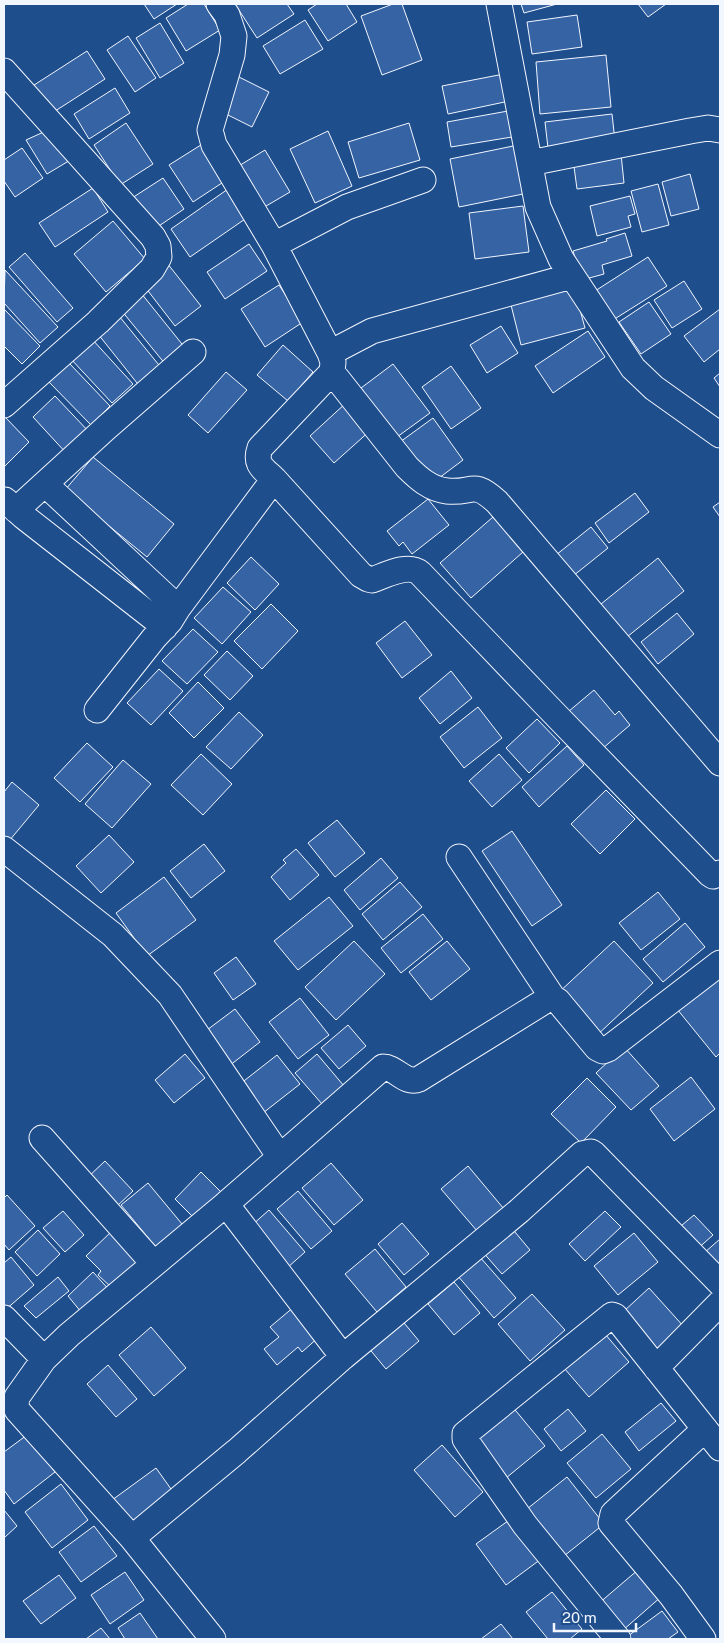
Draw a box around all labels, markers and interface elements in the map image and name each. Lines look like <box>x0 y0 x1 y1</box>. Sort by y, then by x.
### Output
scale bar <box>554 1600 636 1632</box>
text: 20 m <box>562 1609 597 1626</box>

